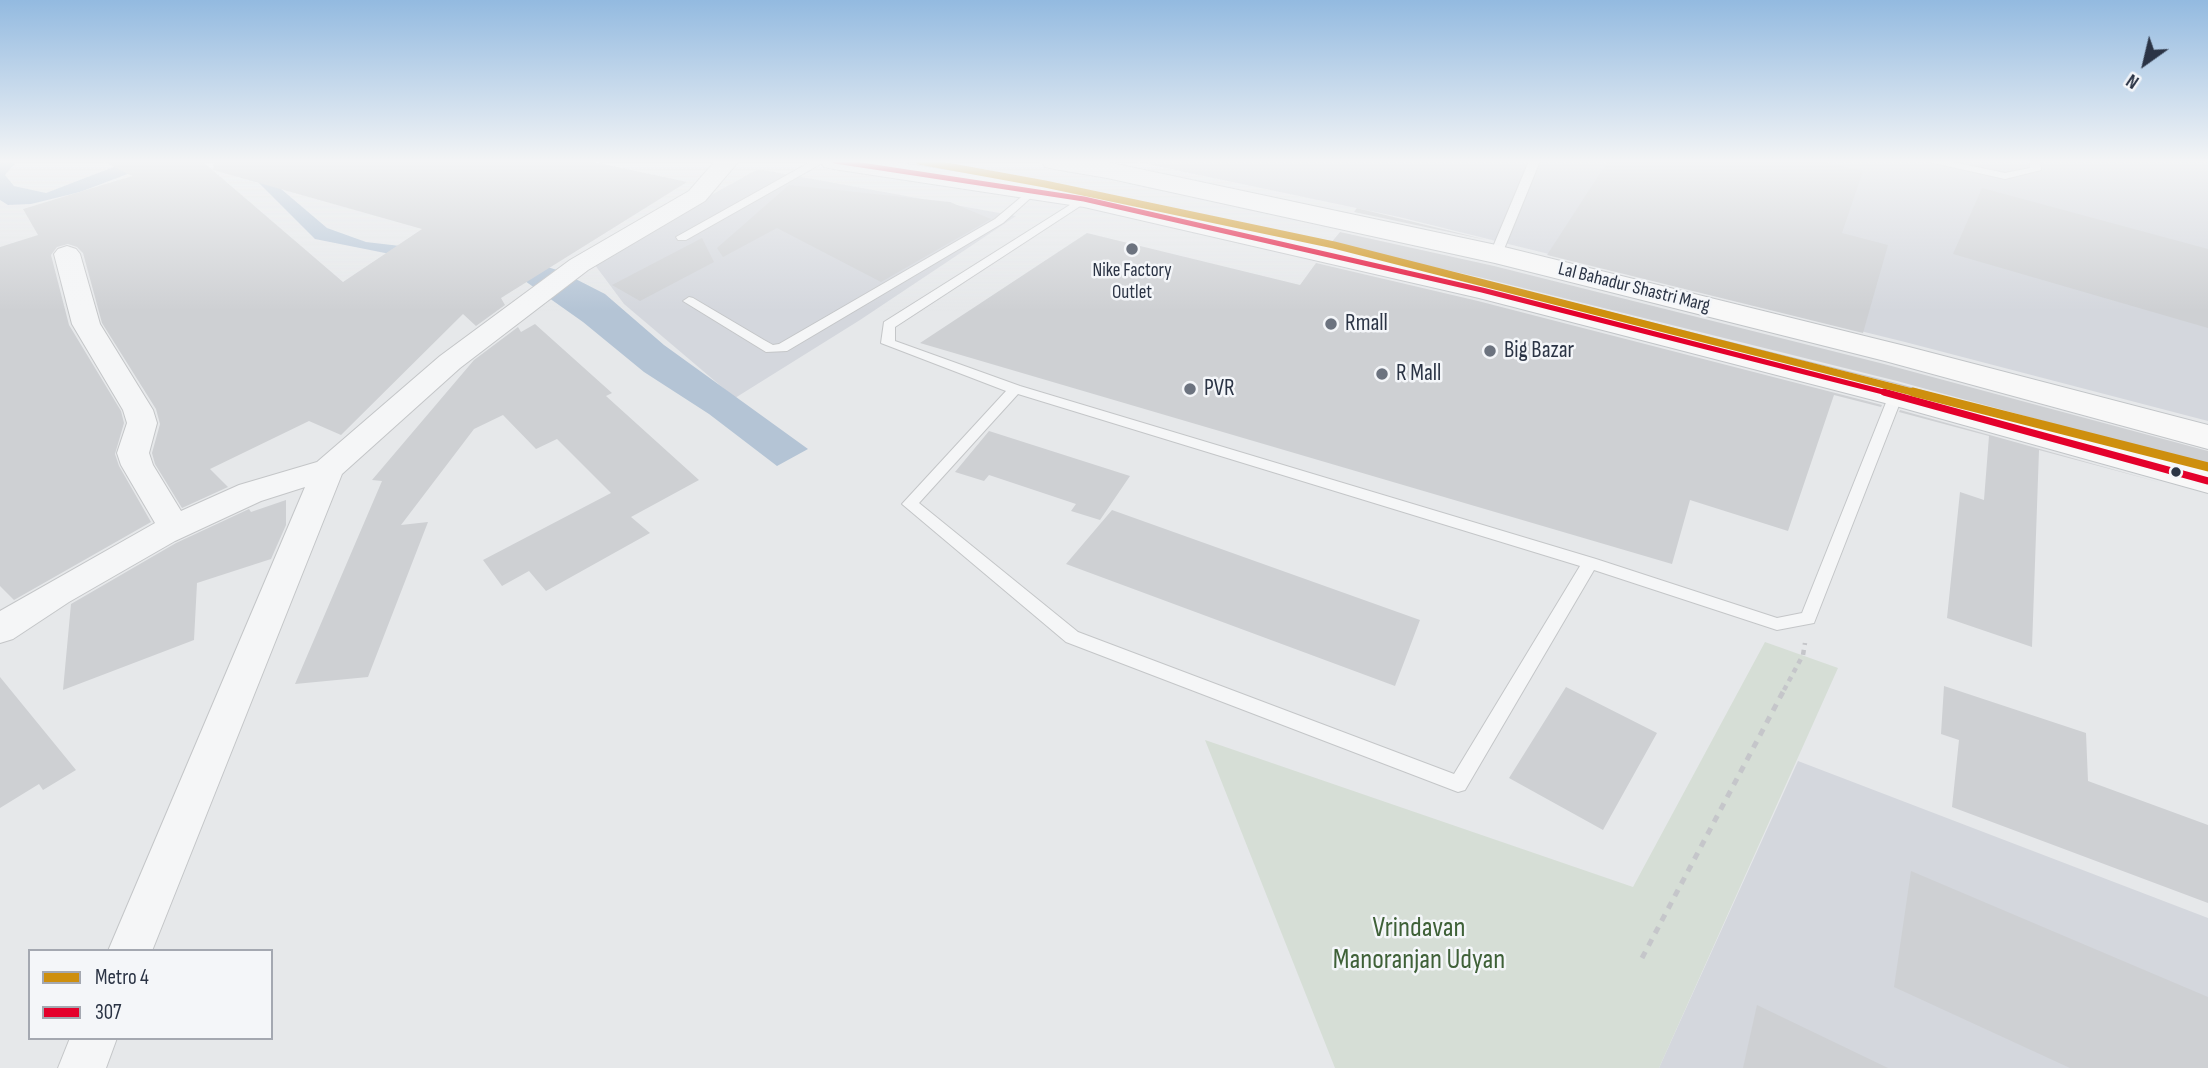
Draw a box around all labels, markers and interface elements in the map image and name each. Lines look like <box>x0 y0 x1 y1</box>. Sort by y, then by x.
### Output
north arrow <box>2110 28 2180 98</box>
text: N <box>2122 68 2144 93</box>
marker: Nike Factory Outlet <box>1124 241 1140 257</box>
street label: Lal Bahadur Shastri Marg <box>1556 258 1712 318</box>
place label: Nike Factory Outlet <box>1093 260 1171 304</box>
place label: Rmall <box>1345 310 1388 338</box>
marker: Rmall <box>1323 316 1339 332</box>
place label: Big Bazar <box>1504 337 1574 365</box>
marker: Big Bazar <box>1482 343 1498 359</box>
place label: R Mall <box>1396 360 1441 388</box>
marker: R Mall <box>1374 366 1390 382</box>
place label: PVR <box>1204 375 1235 403</box>
marker: PVR <box>1182 381 1198 397</box>
unlabelled marker <box>2169 465 2183 479</box>
park label: Vrindavan Manoranjan Udyan <box>1333 912 1505 978</box>
legend <box>28 949 273 1040</box>
text: Metro 4 <box>95 965 149 990</box>
text: 307 <box>95 1000 122 1025</box>

